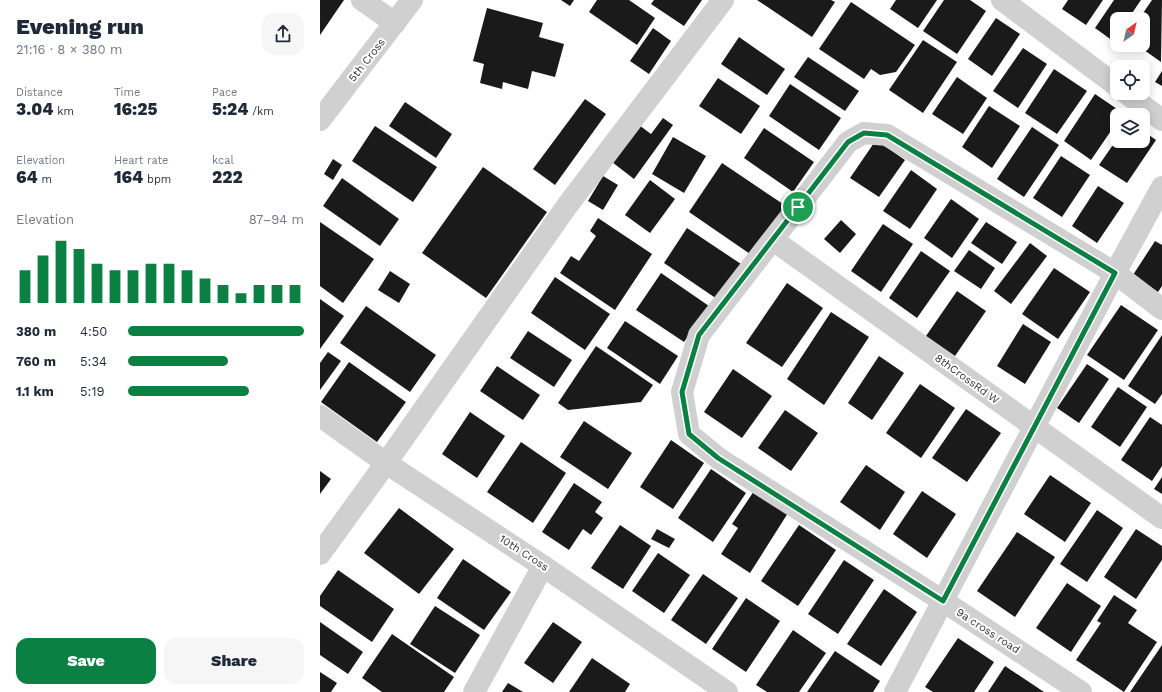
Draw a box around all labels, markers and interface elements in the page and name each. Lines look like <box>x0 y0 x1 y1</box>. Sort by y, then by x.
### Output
north arrow <box>1110 12 1150 52</box>
map controls <box>1110 12 1150 148</box>
button: share <box>262 13 304 55</box>
text: Evening run <box>16 14 144 39</box>
street label: 5th Cross <box>346 35 388 84</box>
text: 21:16 · 8 × 380 m <box>16 42 123 57</box>
button: locate <box>1110 60 1150 100</box>
text: Distance <box>16 86 63 99</box>
text: Time <box>114 86 140 99</box>
text: Pace <box>212 86 237 99</box>
text: 3.04 <box>16 99 53 119</box>
text: 16:25 <box>114 99 157 119</box>
text: 5:24 <box>212 99 248 119</box>
text: km <box>53 105 74 118</box>
text: /km <box>248 105 274 118</box>
button: layers <box>1110 108 1150 148</box>
text: Elevation <box>16 154 65 167</box>
text: Heart rate <box>114 154 168 167</box>
text: kcal <box>212 154 234 167</box>
text: 64 <box>16 167 38 187</box>
text: 164 <box>114 167 143 187</box>
text: 222 <box>212 167 243 187</box>
text: m <box>38 173 52 186</box>
text: bpm <box>143 173 171 186</box>
pin <box>781 190 815 224</box>
icon: arrive <box>787 196 809 218</box>
text: Elevation <box>16 212 74 227</box>
text: 87–94 m <box>249 212 304 227</box>
text: 380 m <box>16 324 56 339</box>
text: 4:50 <box>80 324 107 339</box>
street label: 8thCrossRd W <box>932 351 1002 407</box>
text: 760 m <box>16 354 56 369</box>
text: 5:34 <box>80 354 107 369</box>
text: 1.1 km <box>16 384 54 399</box>
text: 5:19 <box>80 384 105 399</box>
street label: 10th Cross <box>497 532 551 574</box>
street label: 9a cross road <box>954 606 1022 656</box>
button: Save <box>16 638 156 684</box>
button: Share <box>164 638 304 684</box>

